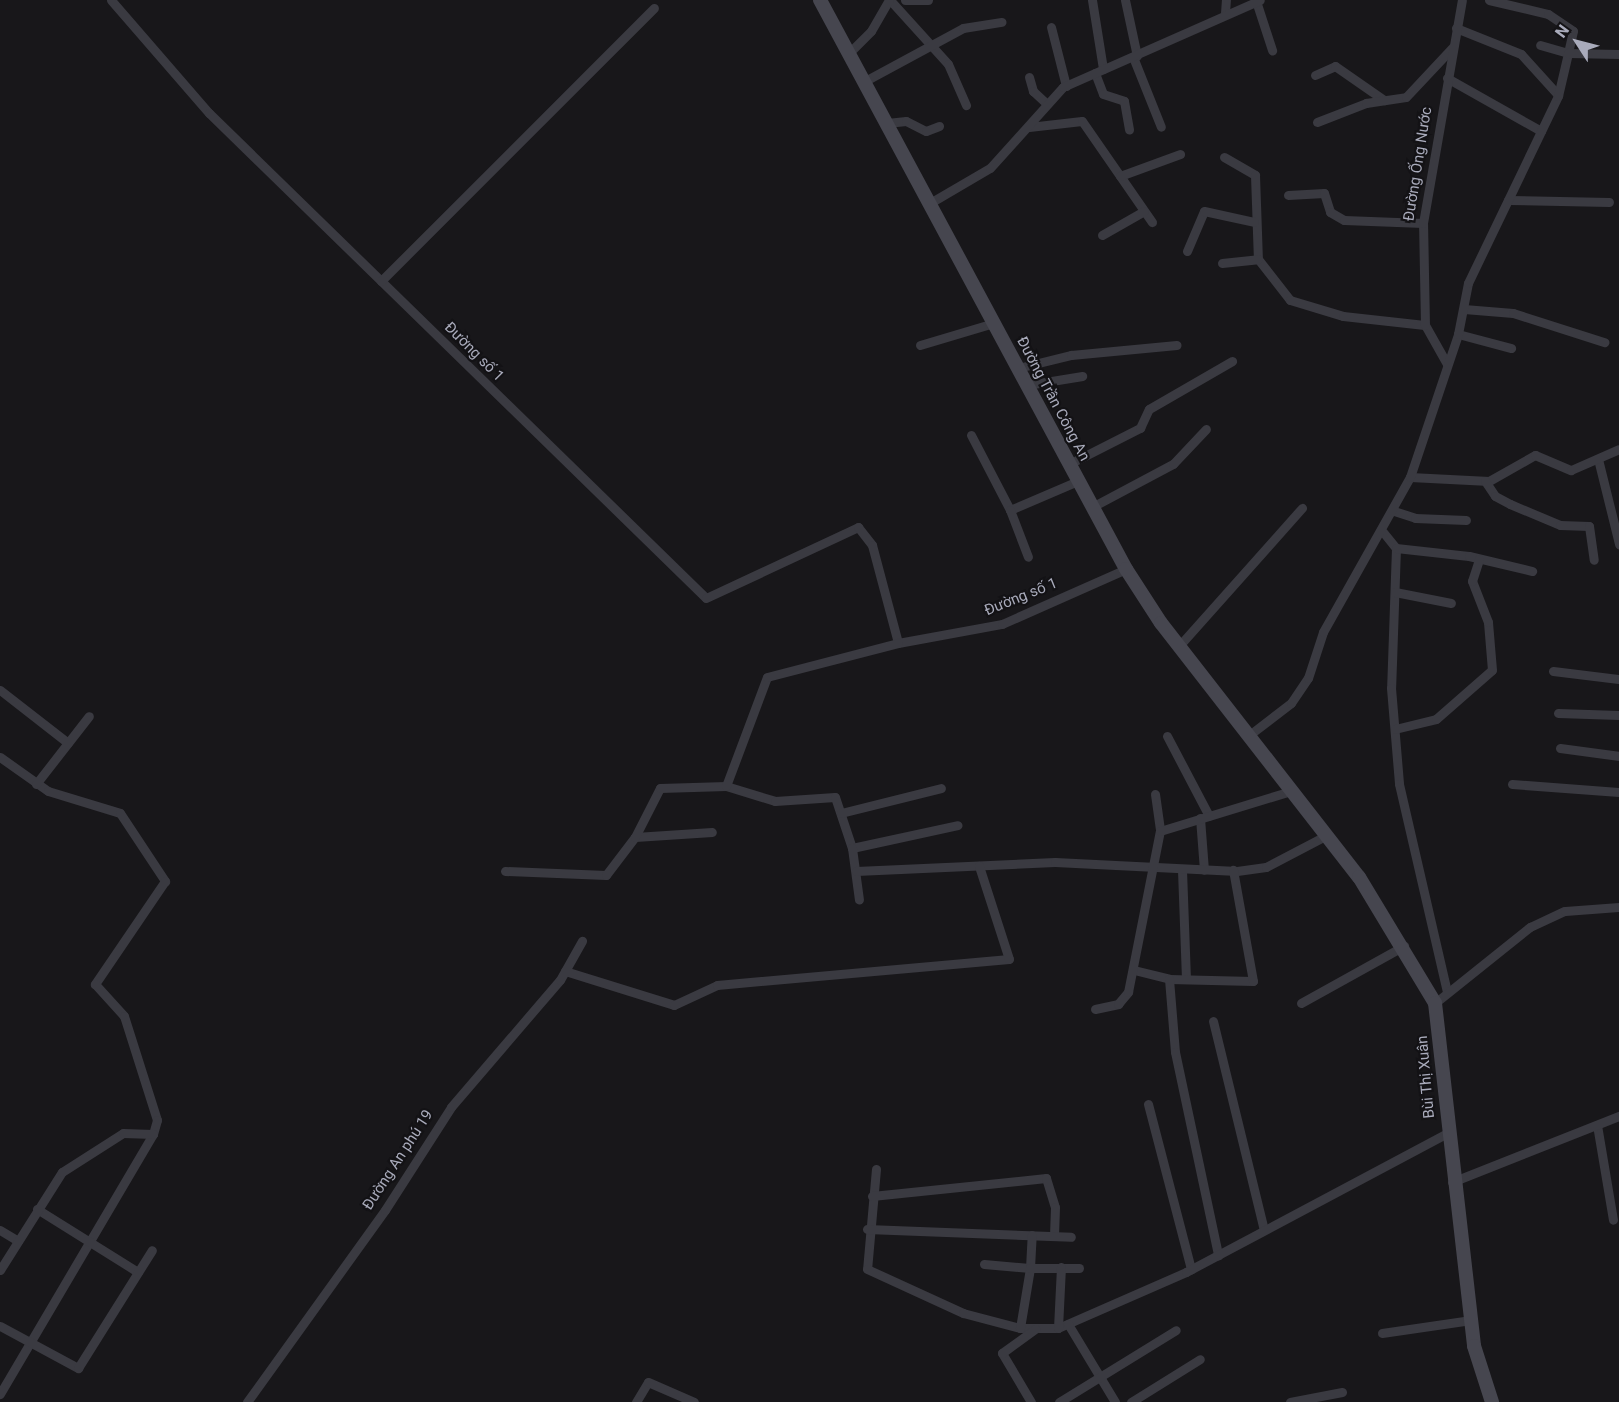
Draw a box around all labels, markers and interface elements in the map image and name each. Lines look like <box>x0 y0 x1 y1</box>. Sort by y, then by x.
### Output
north arrow <box>1547 12 1607 72</box>
text: N <box>1551 21 1573 41</box>
street label: Đường Ống Nước <box>1400 106 1436 222</box>
street label: Đường số 1 <box>440 318 508 386</box>
street label: Đường Trần Công An <box>1013 334 1093 464</box>
street label: Đường số 1 <box>982 574 1060 620</box>
street label: Bùi Thị Xuân <box>1413 1035 1439 1119</box>
street label: Đường An phú 19 <box>359 1107 437 1213</box>

